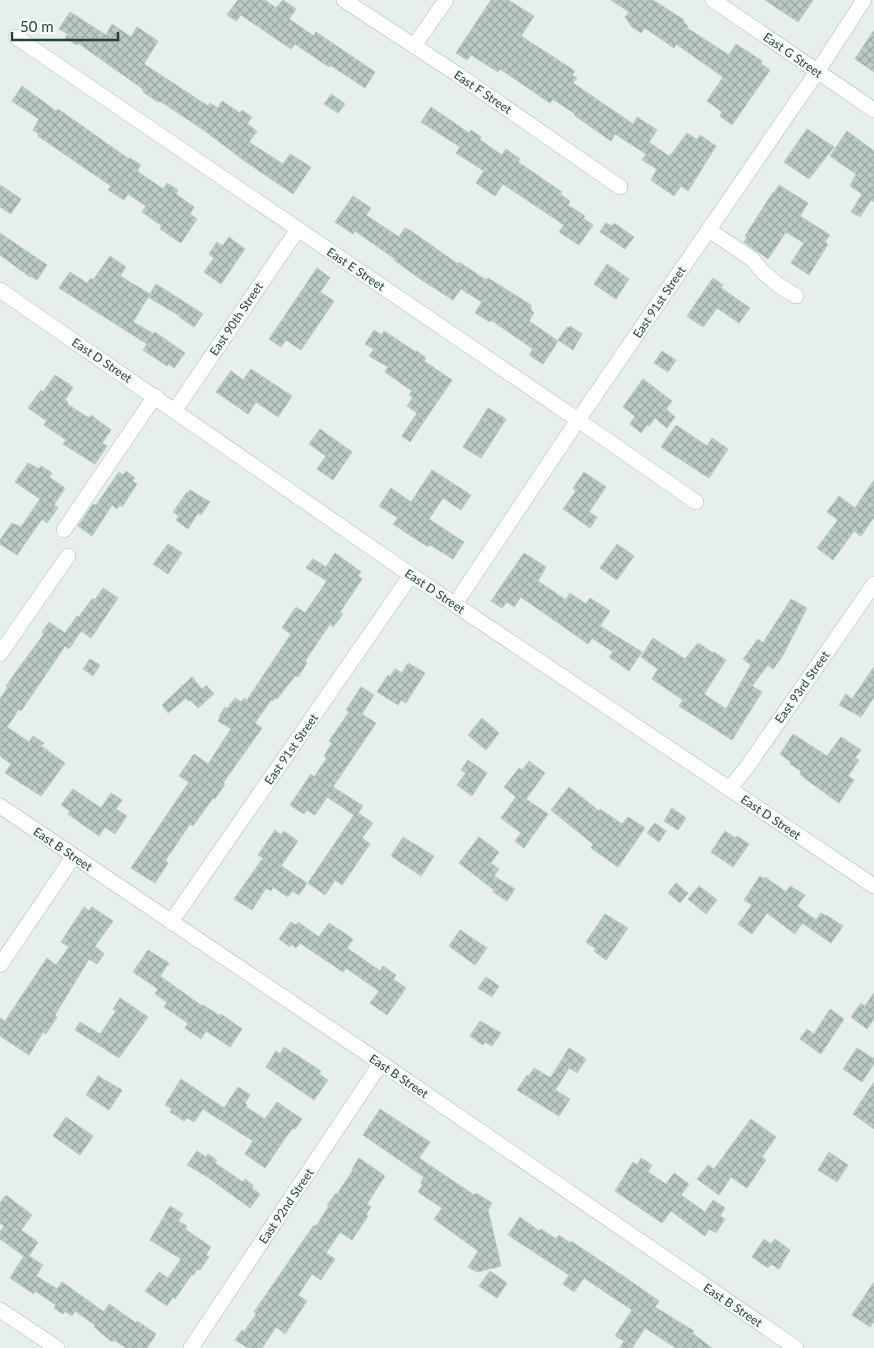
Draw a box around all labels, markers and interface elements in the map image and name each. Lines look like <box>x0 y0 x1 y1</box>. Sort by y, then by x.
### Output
scale bar <box>12 10 119 42</box>
text: 50 m <box>20 17 54 35</box>
street label: East G Street <box>761 29 826 81</box>
street label: East F Street <box>451 67 515 117</box>
street label: East E Street <box>324 244 389 294</box>
street label: East 91st Street <box>629 263 689 341</box>
street label: East 90th Street <box>206 279 266 358</box>
street label: East D Street <box>69 334 135 386</box>
street label: East D Street <box>402 565 468 617</box>
street label: East 93rd Street <box>772 647 833 726</box>
street label: East 91st Street <box>261 710 321 787</box>
street label: East D Street <box>738 791 804 843</box>
street label: East B Street <box>31 824 96 875</box>
street label: East B Street <box>367 1051 432 1102</box>
street label: East 92nd Street <box>255 1165 317 1246</box>
street label: East B Street <box>701 1280 766 1331</box>

